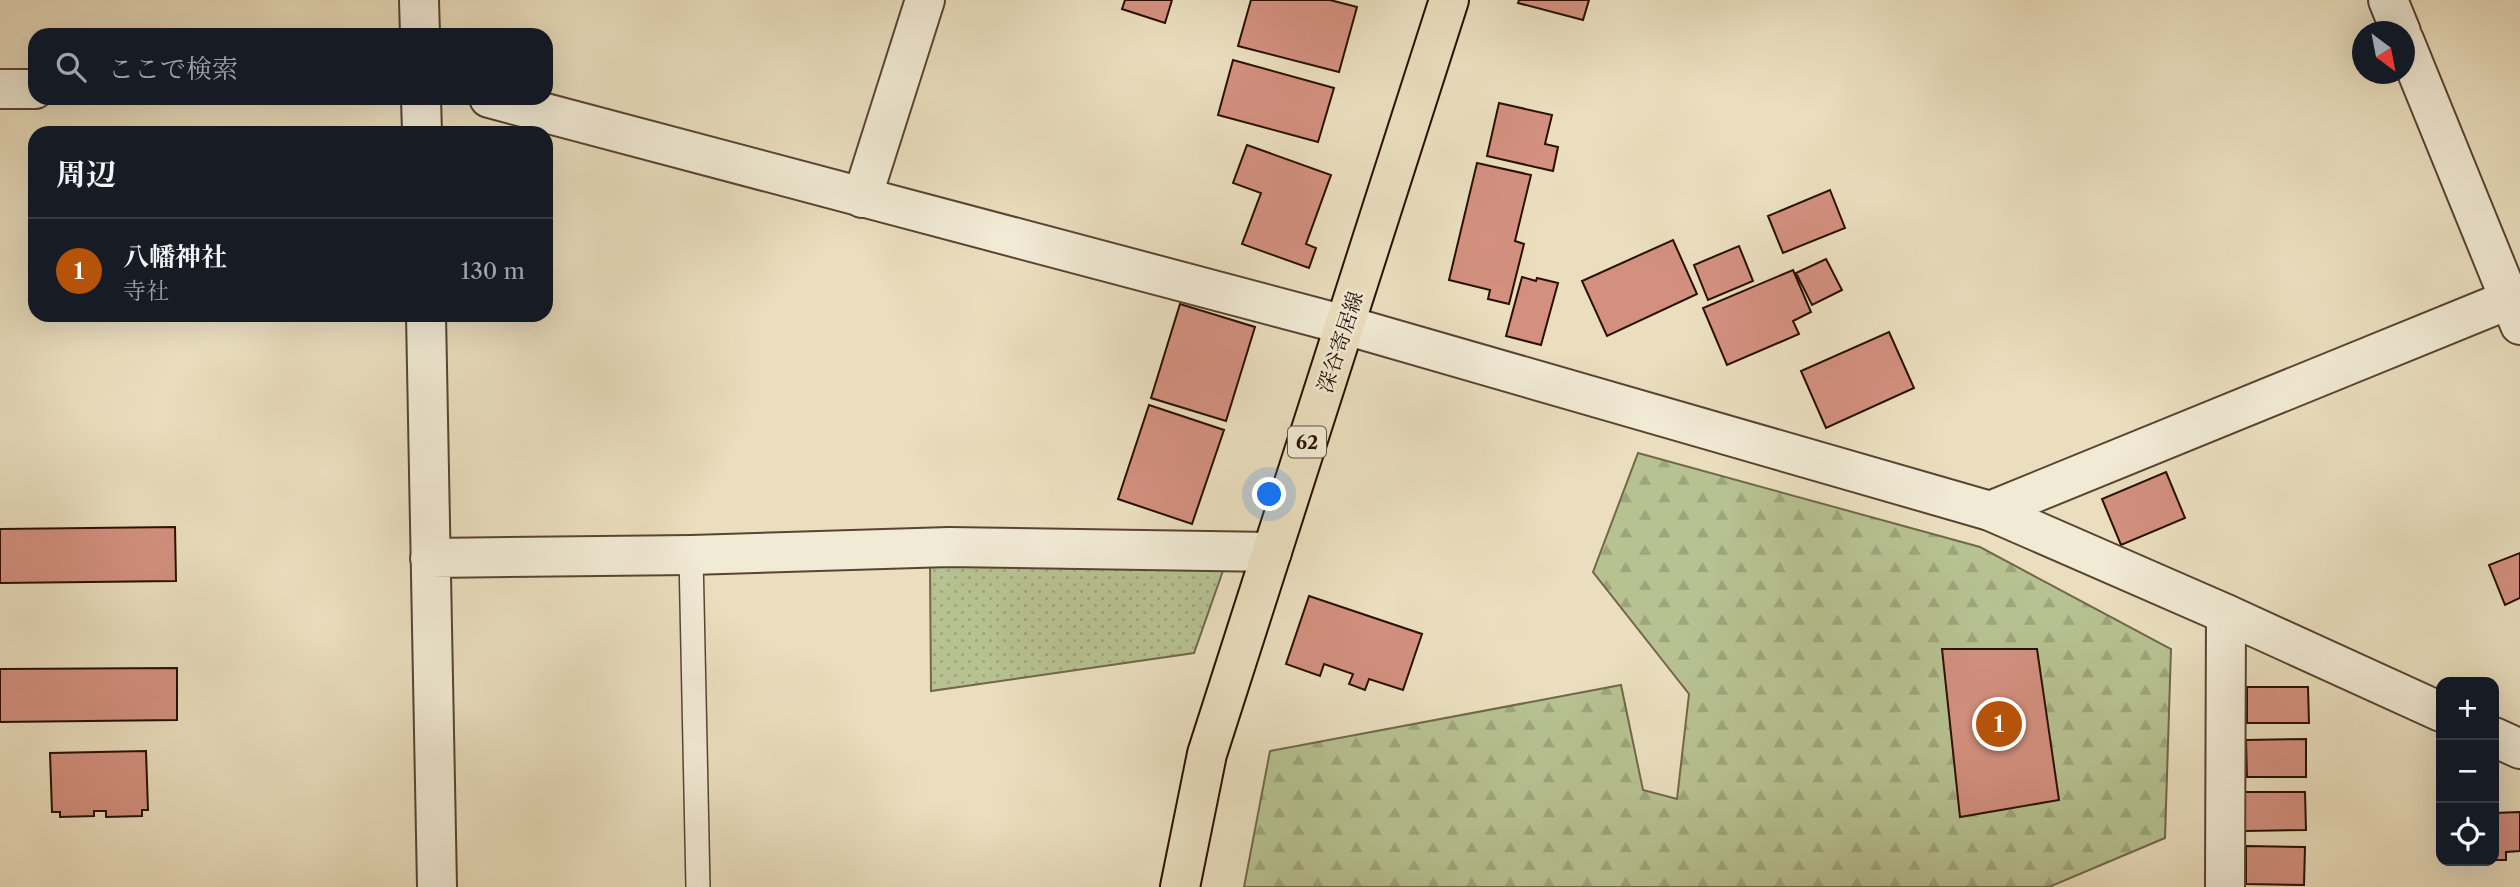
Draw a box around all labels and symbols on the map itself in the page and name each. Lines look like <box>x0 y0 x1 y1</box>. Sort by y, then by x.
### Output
north arrow <box>2352 21 2415 84</box>
street label: 深谷寄居線 <box>1312 288 1368 396</box>
road number: 62 <box>1288 426 1326 458</box>
your location <box>1252 477 1286 511</box>
pin: 1 <box>1976 698 2022 750</box>

